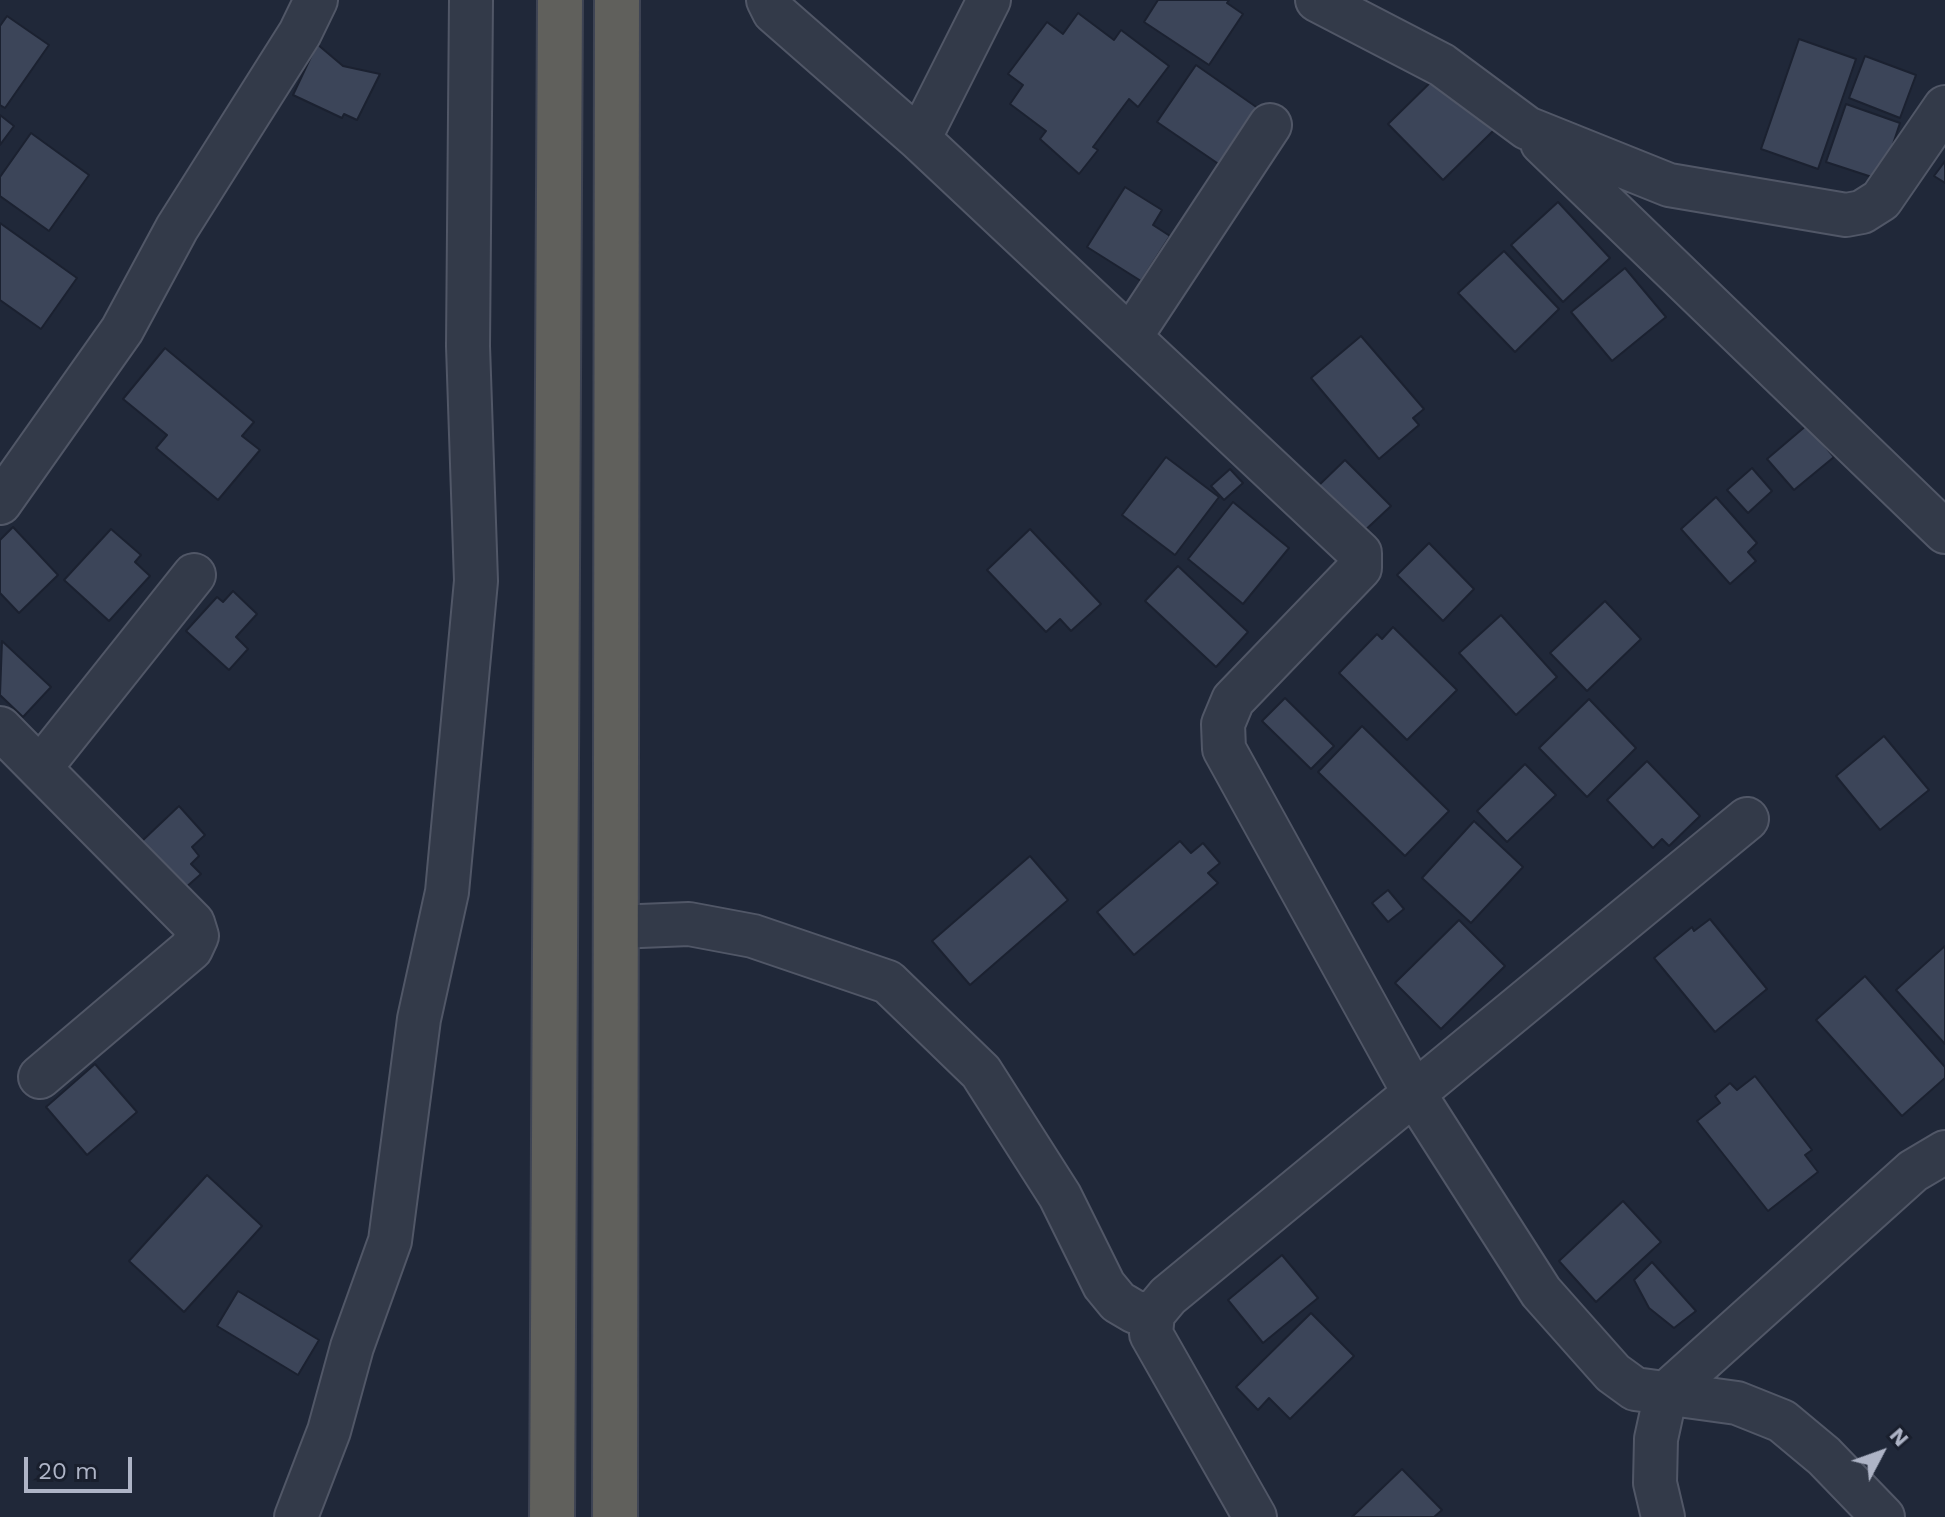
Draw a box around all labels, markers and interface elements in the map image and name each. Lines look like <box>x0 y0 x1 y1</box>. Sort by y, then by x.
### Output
north arrow <box>1841 1413 1921 1493</box>
text: N <box>1885 1423 1914 1451</box>
scale bar <box>28 1441 136 1491</box>
text: 20 m <box>38 1457 98 1485</box>

